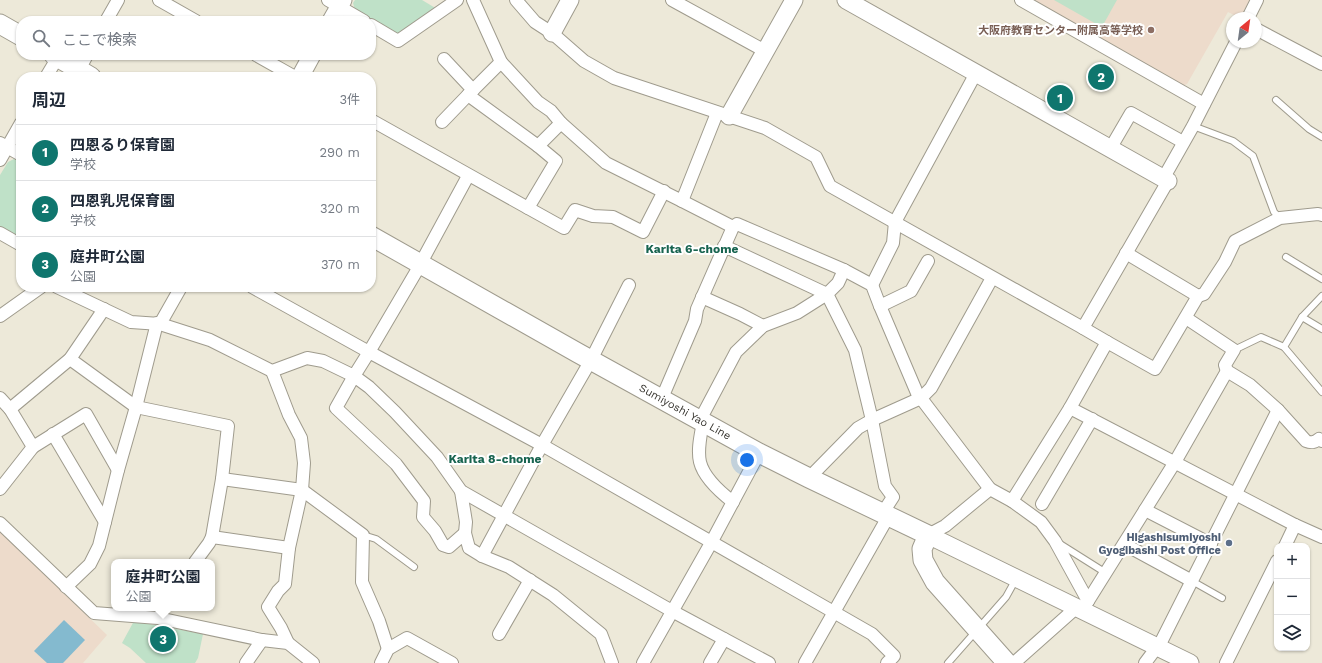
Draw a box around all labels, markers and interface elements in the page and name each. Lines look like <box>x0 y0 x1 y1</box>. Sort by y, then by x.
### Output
north arrow <box>1226 12 1262 48</box>
search box <box>16 16 376 60</box>
place label: 大阪府教育センター附属高等学校 <box>978 24 1143 37</box>
marker: 大阪府教育センター附属高等学校 <box>1146 25 1156 35</box>
icon: search <box>30 27 52 49</box>
text: ここで検索 <box>62 31 137 49</box>
pin: 2 <box>1088 62 1114 92</box>
pin: 1 <box>1047 83 1073 113</box>
text: 周辺 <box>32 90 66 110</box>
text: 3件 <box>339 92 360 107</box>
text: 四恩るり保育園 <box>70 136 175 154</box>
text: 1 <box>42 145 48 160</box>
text: 290 m <box>319 145 360 160</box>
text: 学校 <box>70 157 96 172</box>
text: 四恩乳児保育園 <box>70 192 175 210</box>
text: 2 <box>41 201 49 216</box>
text: 320 m <box>320 201 360 216</box>
text: 学校 <box>70 213 96 228</box>
district label: Karita 6-chome <box>646 242 738 256</box>
text: 庭井町公園 <box>70 248 145 266</box>
text: 3 <box>41 257 49 272</box>
text: 370 m <box>321 257 360 272</box>
text: 公園 <box>70 269 96 284</box>
street label: Sumiyoshi Yao Line <box>637 381 733 443</box>
your location <box>737 450 757 470</box>
district label: Karita 8-chome <box>449 452 542 466</box>
place label: Higashisumiyoshi Gyogibashi Post Office <box>1098 531 1221 557</box>
marker: Higashisumiyoshi Gyogibashi Post Office <box>1224 538 1234 548</box>
map controls <box>1274 543 1310 651</box>
button: + <box>1274 543 1310 579</box>
popup <box>111 559 215 611</box>
text: 庭井町公園 <box>125 568 201 586</box>
button: − <box>1274 579 1310 615</box>
text: 公園 <box>125 589 152 604</box>
button: layers <box>1274 615 1310 651</box>
pin: 3 <box>150 624 176 654</box>

